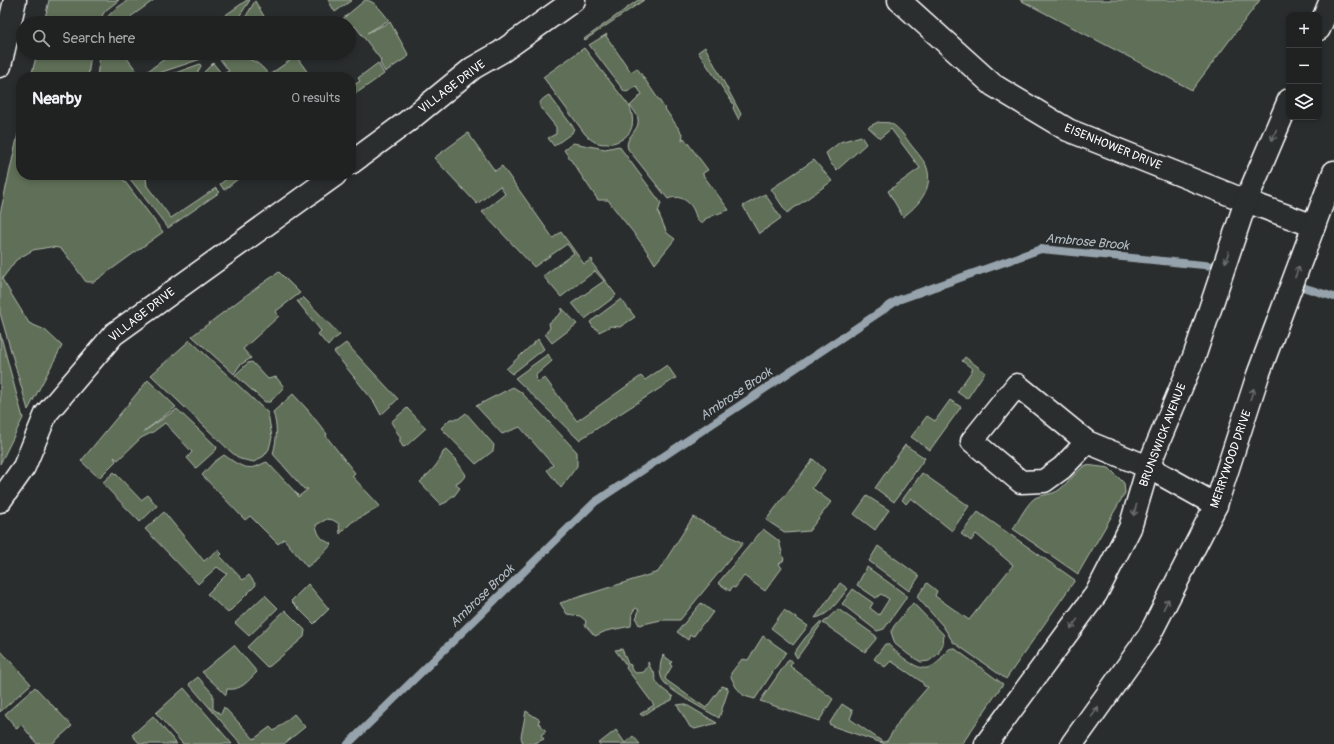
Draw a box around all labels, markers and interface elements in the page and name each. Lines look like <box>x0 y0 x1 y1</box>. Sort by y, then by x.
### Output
map controls <box>1286 12 1322 120</box>
button: + <box>1286 12 1322 48</box>
search box <box>16 16 356 60</box>
icon: search <box>30 27 52 49</box>
text: Search here <box>62 29 135 48</box>
button: − <box>1286 48 1322 84</box>
street label: VILLAGE DRIVE <box>416 57 488 117</box>
button: layers <box>1286 84 1322 120</box>
text: Nearby <box>32 88 81 109</box>
text: 0 results <box>291 90 340 106</box>
street label: EISENHOWER DRIVE <box>1062 121 1164 173</box>
one-way arrow <box>1269 129 1277 141</box>
water label: Ambrose Brook <box>1045 230 1131 254</box>
one-way arrow <box>1223 250 1231 262</box>
one-way arrow <box>1294 265 1301 278</box>
street label: VILLAGE DRIVE <box>106 284 178 346</box>
water label: Ambrose Brook <box>697 363 776 424</box>
street label: BRUNSWICK AVENUE <box>1136 381 1190 489</box>
one-way arrow <box>1249 387 1256 400</box>
street label: MERRYWOOD DRIVE <box>1207 408 1255 510</box>
one-way arrow <box>1131 504 1138 517</box>
water label: Ambrose Brook <box>446 560 519 631</box>
one-way arrow <box>1162 598 1170 610</box>
one-way arrow <box>1070 618 1078 629</box>
one-way arrow <box>1090 707 1099 718</box>

